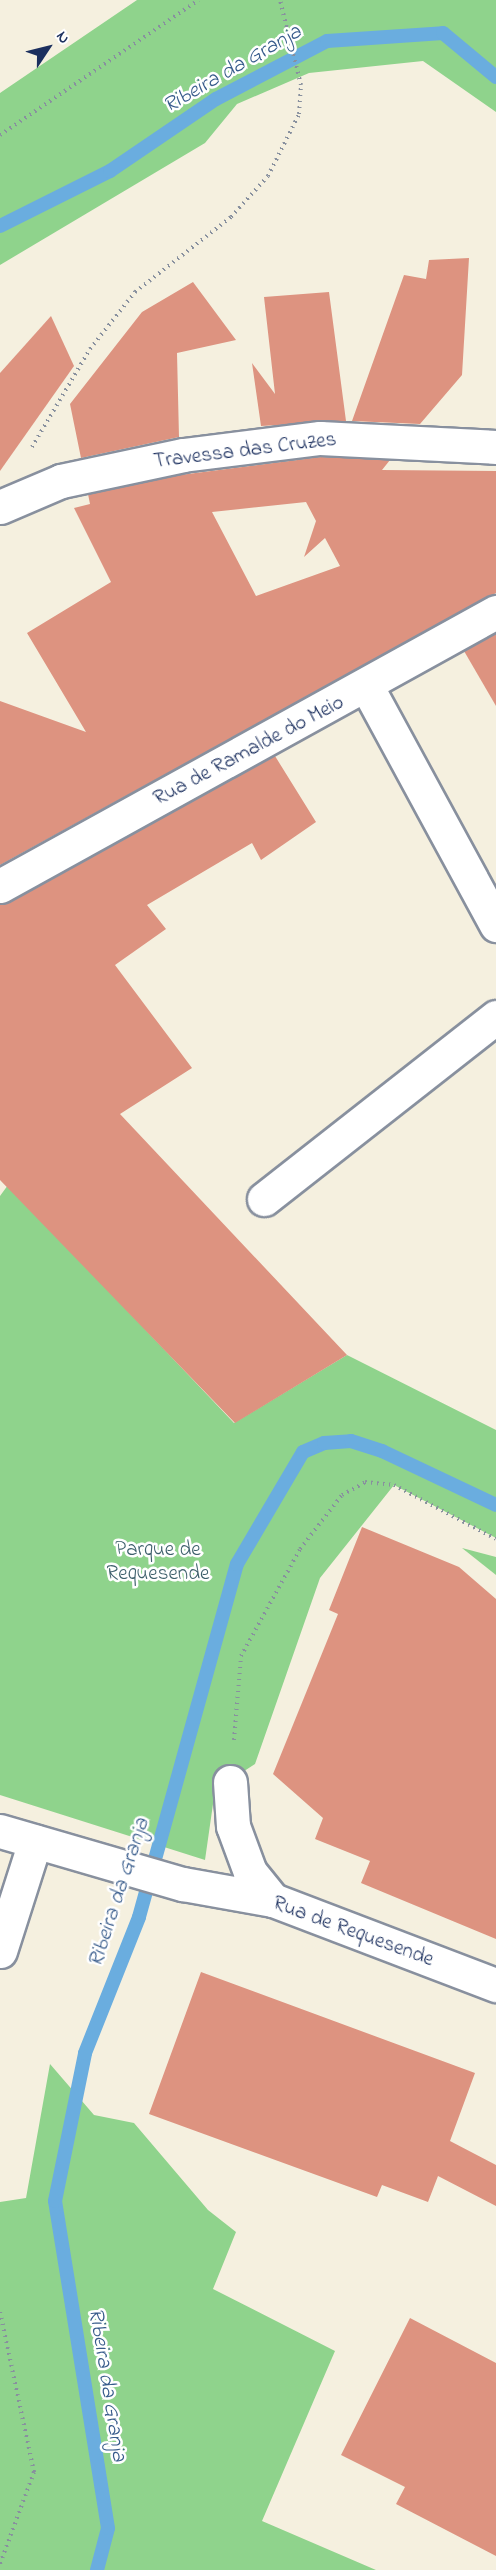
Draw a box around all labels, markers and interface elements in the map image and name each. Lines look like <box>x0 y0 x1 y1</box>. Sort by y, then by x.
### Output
north arrow <box>18 18 78 78</box>
water label: Ribeira da Granja <box>159 20 307 120</box>
text: N <box>50 26 76 49</box>
street label: Travessa das Cruzes <box>152 427 338 475</box>
street label: Rua de Ramalde do Meio <box>149 690 349 812</box>
park label: Parque de Requesende <box>107 1537 209 1587</box>
water label: Ribeira da Granja <box>83 1815 157 1971</box>
street label: Rua de Requesende <box>269 1891 437 1973</box>
water label: Ribeira da Granja <box>81 2306 131 2464</box>

